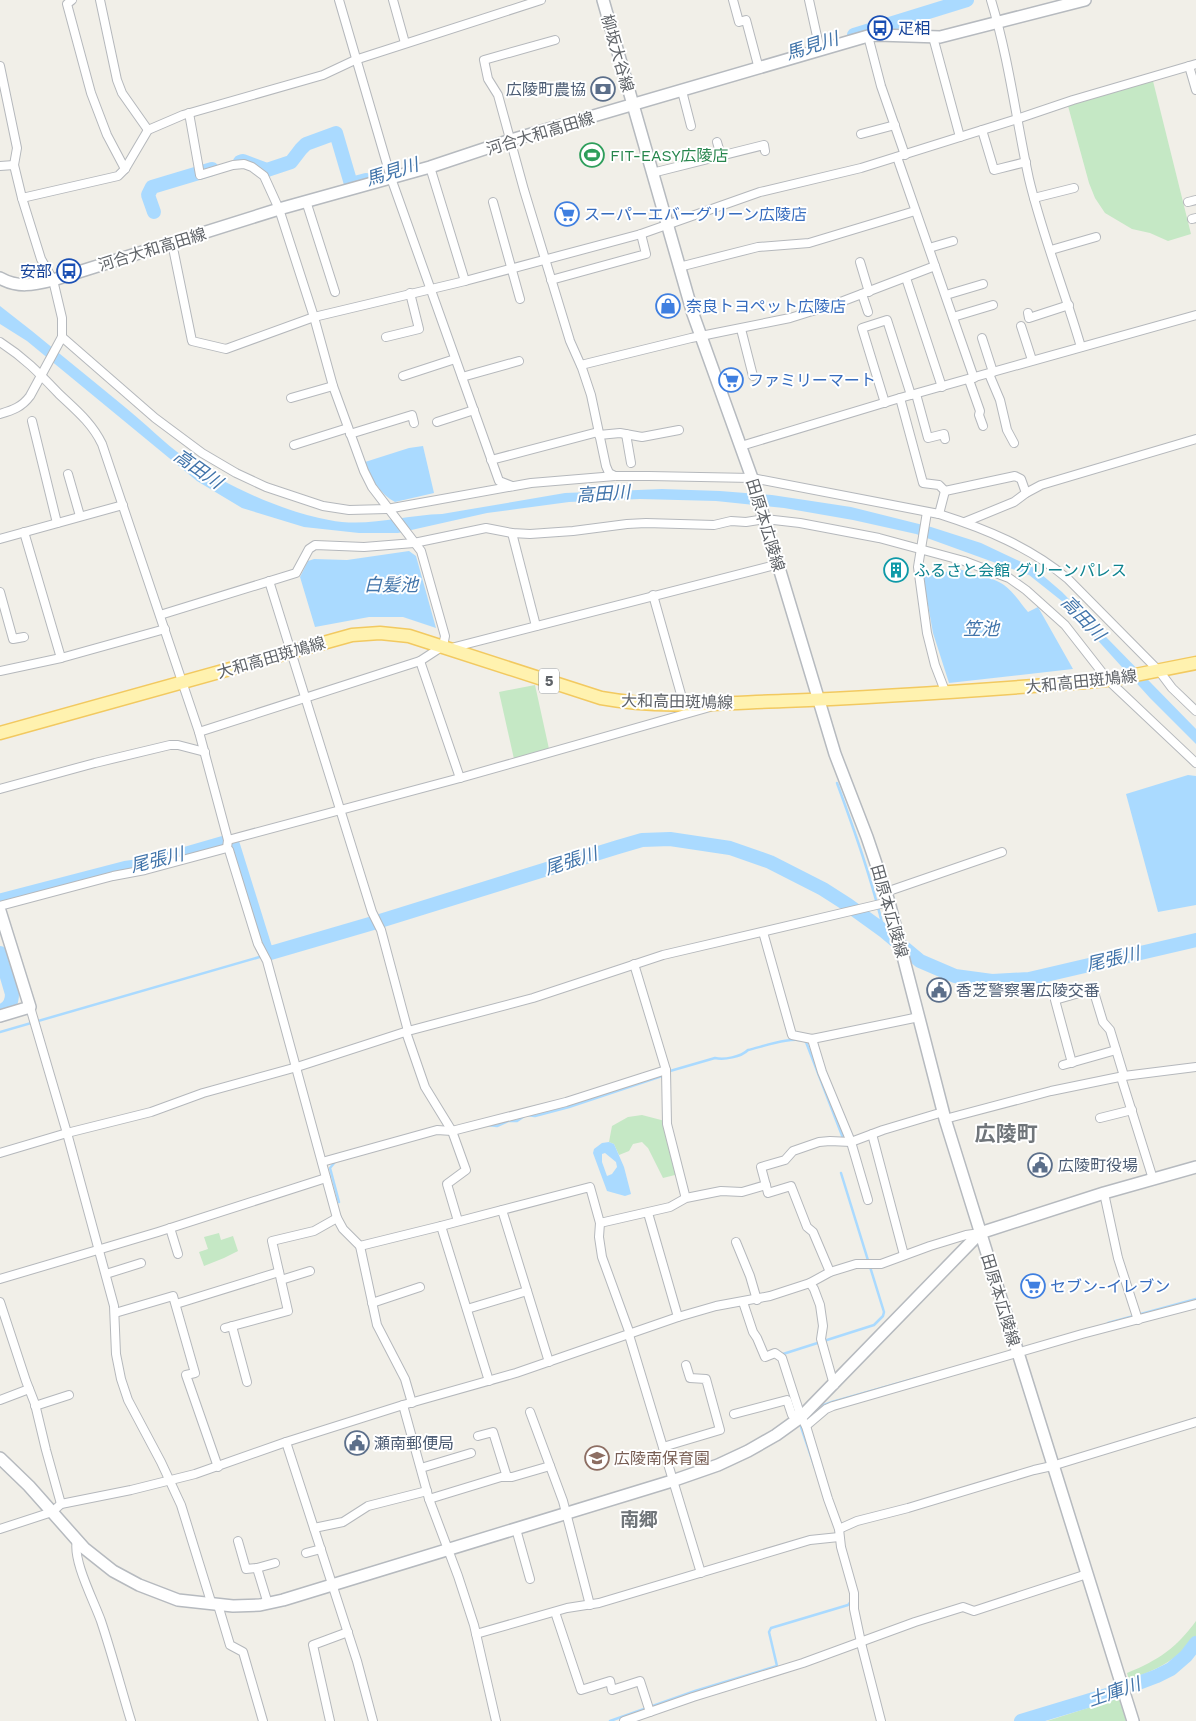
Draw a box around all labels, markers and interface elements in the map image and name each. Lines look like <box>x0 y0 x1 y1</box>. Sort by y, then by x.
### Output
street label: 柳坂大谷線 <box>597 12 638 94</box>
bus stop icon: 疋相 <box>867 15 893 41</box>
place label: 疋相 <box>898 19 930 38</box>
water label: 馬見川 <box>783 27 843 63</box>
bank icon: 広陵町農協 <box>590 76 616 102</box>
place label: 広陵町農協 <box>506 80 586 99</box>
street label: 河合大和高田線 <box>484 108 596 159</box>
sports icon: FIT-EASY広陵店 <box>579 142 605 168</box>
place label: FIT-EASY広陵店 <box>610 146 729 165</box>
water label: 馬見川 <box>363 153 423 189</box>
supermarket icon: スーパーエバーグリーン広陵店 <box>554 201 580 227</box>
place label: スーパーエバーグリーン広陵店 <box>584 205 807 224</box>
street label: 河合大和高田線 <box>96 224 208 275</box>
bus stop icon: 安部 <box>56 258 82 284</box>
place label: 安部 <box>20 262 52 281</box>
shop icon: 奈良トヨペット広陵店 <box>655 293 681 319</box>
place label: 奈良トヨペット広陵店 <box>686 297 846 316</box>
supermarket icon: ファミリーマート <box>718 367 744 393</box>
place label: ファミリーマート <box>748 371 876 390</box>
water label: 高田川 <box>170 445 228 494</box>
street label: 田原本広陵線 <box>742 476 789 574</box>
water label: 高田川 <box>575 481 633 506</box>
building icon: ふるさと会館 グリーンパレス <box>883 557 909 583</box>
place label: ふるさと会館 グリーンパレス <box>914 561 1127 580</box>
water label: 白髪池 <box>364 574 420 595</box>
water label: 高田川 <box>1057 591 1111 646</box>
water label: 笠池 <box>963 618 1001 639</box>
street label: 大和高田斑鳩線 <box>215 633 328 682</box>
street label: 大和高田斑鳩線 <box>1024 666 1138 697</box>
road number: 5 <box>539 668 559 694</box>
street label: 大和高田斑鳩線 <box>621 691 733 712</box>
water label: 尾張川 <box>128 842 188 876</box>
water label: 尾張川 <box>542 842 602 878</box>
street label: 田原本広陵線 <box>867 862 912 960</box>
water label: 尾張川 <box>1084 942 1144 975</box>
public building icon: 香芝警察署広陵交番 <box>926 977 952 1003</box>
place label: 香芝警察署広陵交番 <box>956 981 1100 1000</box>
district label: 広陵町 <box>975 1121 1038 1146</box>
public building icon: 広陵町役場 <box>1027 1152 1053 1178</box>
place label: 広陵町役場 <box>1058 1156 1138 1175</box>
street label: 田原本広陵線 <box>977 1251 1024 1349</box>
supermarket icon: セブン-イレブン <box>1020 1273 1046 1299</box>
place label: セブン-イレブン <box>1050 1277 1170 1296</box>
public building icon: 瀬南郵便局 <box>344 1430 370 1456</box>
place label: 瀬南郵便局 <box>374 1434 454 1453</box>
school or university icon: 広陵南保育園 <box>584 1445 610 1471</box>
place label: 広陵南保育園 <box>614 1449 710 1468</box>
district label: 南郷 <box>620 1508 658 1531</box>
water label: 土庫川 <box>1085 1672 1145 1710</box>

